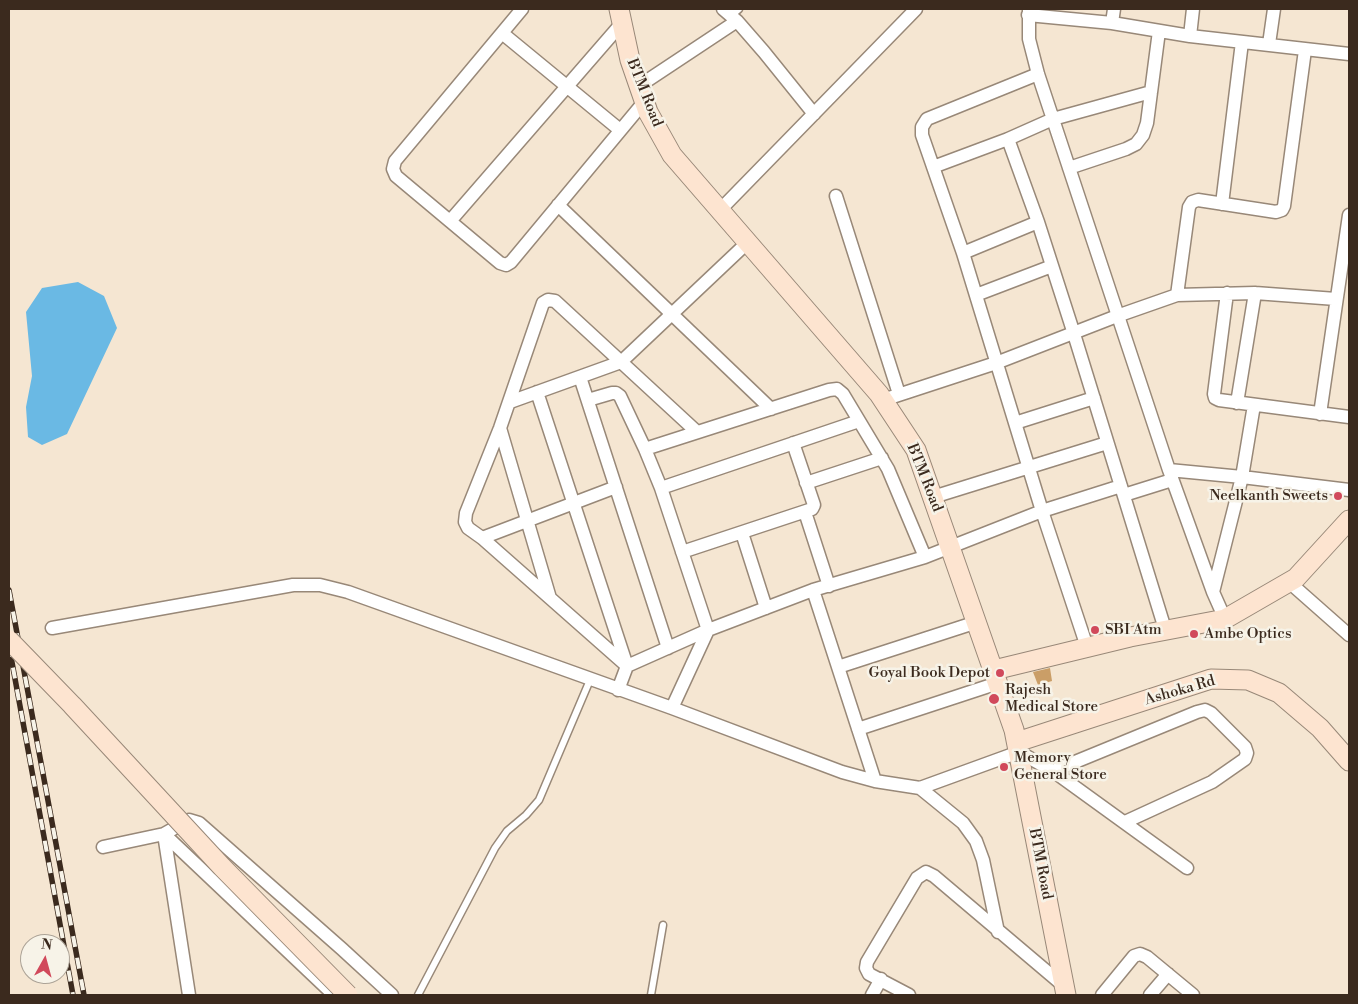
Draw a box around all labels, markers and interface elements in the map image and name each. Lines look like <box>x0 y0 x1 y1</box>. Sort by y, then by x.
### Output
street label: BTM Road <box>622 56 666 130</box>
street label: BTM Road <box>902 441 946 515</box>
place label: Neelkanth Sweets <box>1209 487 1328 505</box>
marker: Neelkanth Sweets <box>1332 490 1344 502</box>
place label: SBI Atm <box>1105 621 1162 639</box>
marker: SBI Atm <box>1089 624 1101 636</box>
place label: Ambe Optics <box>1204 625 1291 643</box>
marker: Ambe Optics <box>1188 628 1200 640</box>
place label: Goyal Book Depot <box>869 664 990 682</box>
marker: Goyal Book Depot <box>994 667 1006 679</box>
street label: Ashoka Rd <box>1143 672 1217 710</box>
place label: Rajesh Medical Store <box>1005 681 1098 716</box>
marker: Rajesh Medical Store <box>987 692 1001 706</box>
place label: Memory General Store <box>1014 749 1107 784</box>
marker: Memory General Store <box>998 761 1010 773</box>
street label: BTM Road <box>1024 827 1056 901</box>
north arrow <box>20 934 70 984</box>
text: N <box>40 935 53 955</box>

